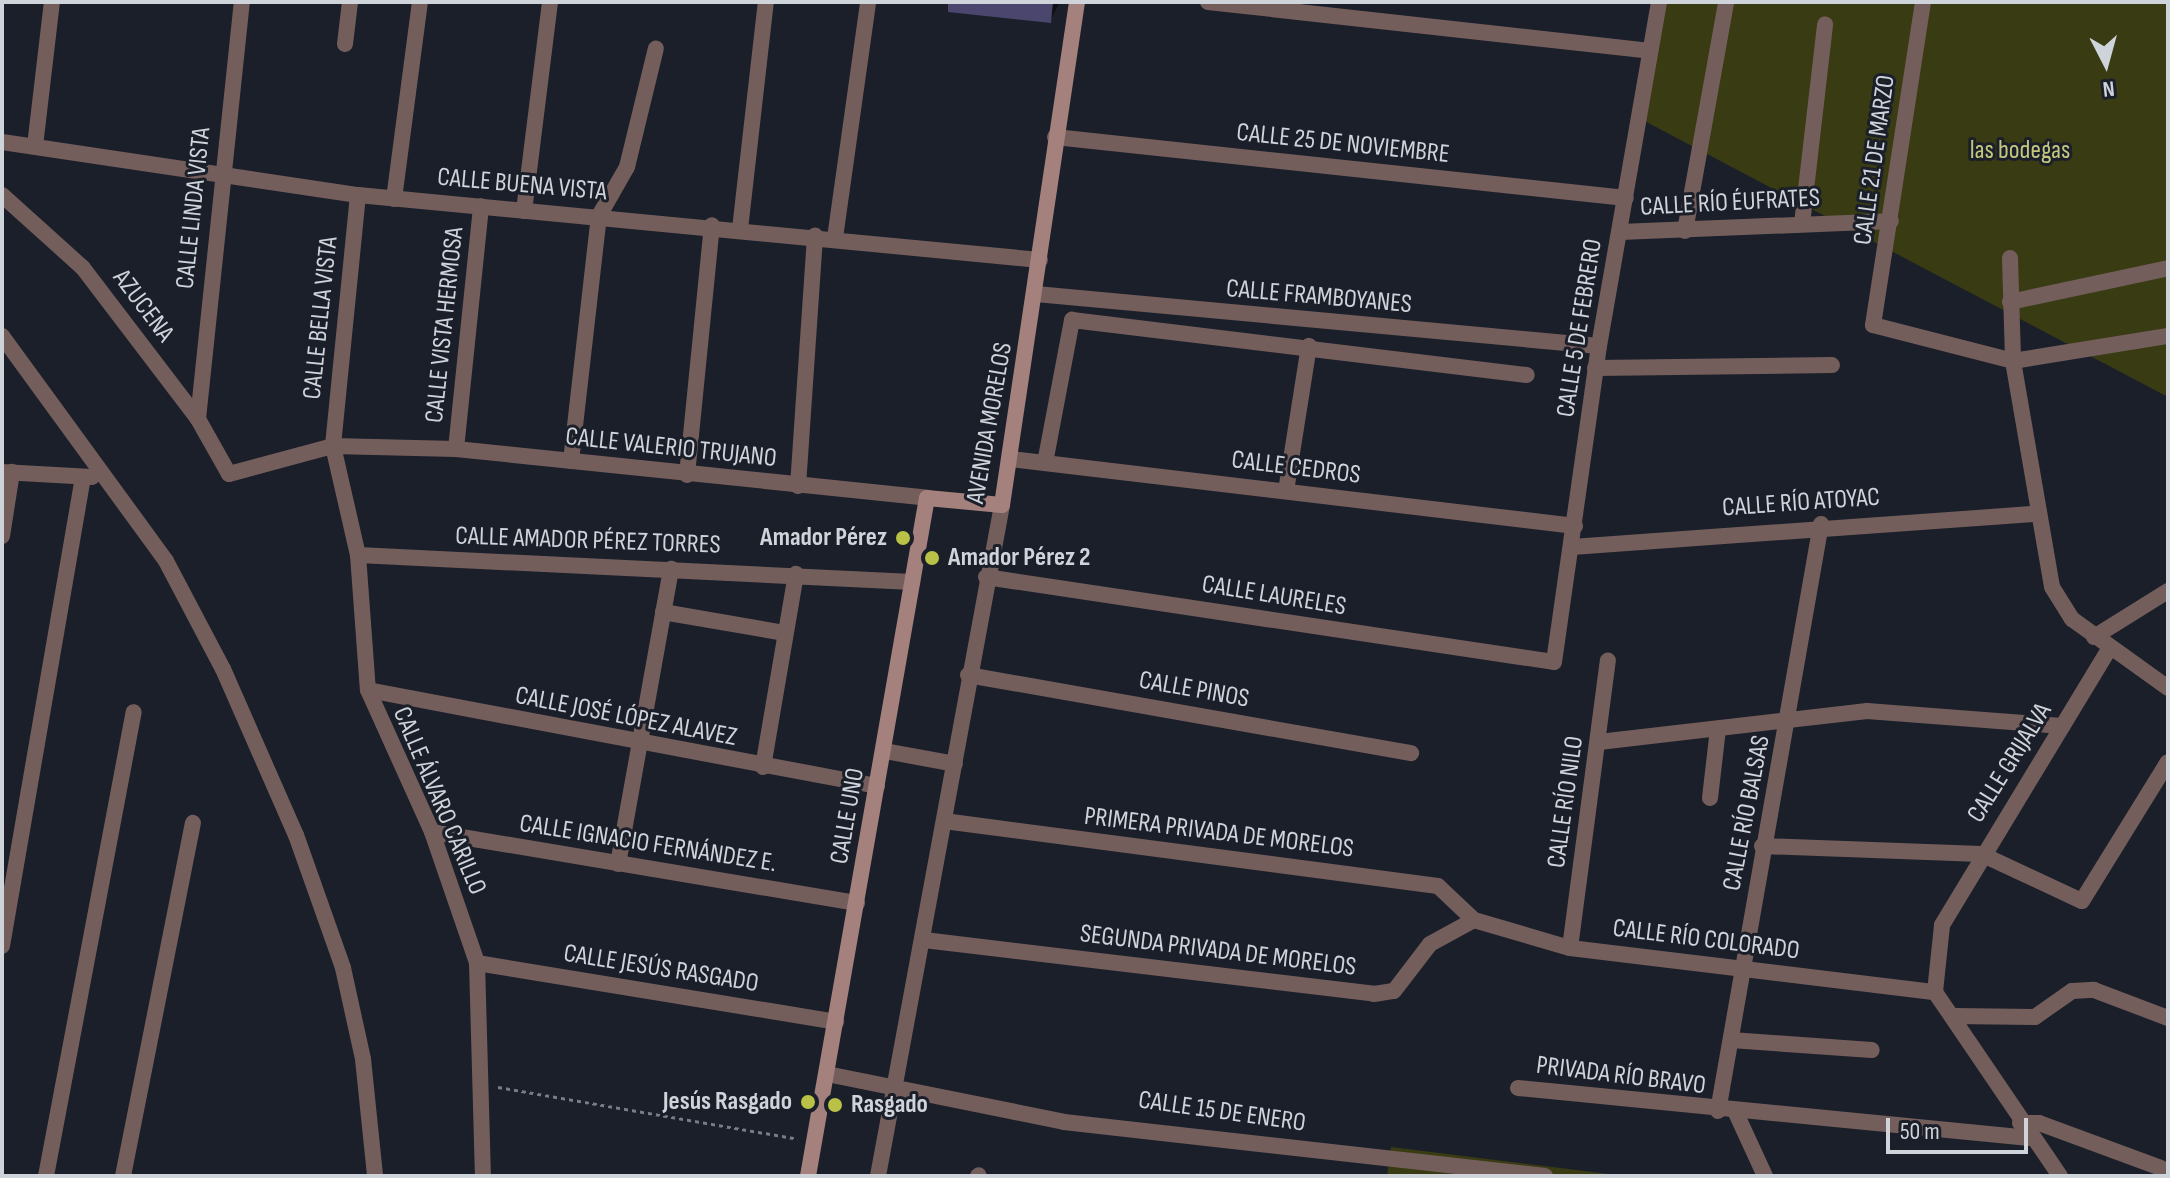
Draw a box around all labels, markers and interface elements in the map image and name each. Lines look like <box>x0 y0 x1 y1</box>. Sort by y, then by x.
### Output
north arrow <box>2066 24 2146 104</box>
street label: CALLE 21 DE MARZO <box>1848 73 1902 247</box>
text: N <box>2101 74 2116 102</box>
street label: CALLE 25 DE NOVIEMBRE <box>1235 117 1451 171</box>
street label: CALLE LINDA VISTA <box>170 126 218 290</box>
park label: las bodegas <box>1970 135 2070 167</box>
street label: CALLE BUENA VISTA <box>436 162 608 208</box>
street label: CALLE RÍO ÉUFRATES <box>1639 183 1821 223</box>
street label: CALLE VISTA HERMOSA <box>419 226 471 424</box>
street label: CALLE BELLA VISTA <box>297 235 345 401</box>
street label: CALLE 5 DE FEBRERO <box>1551 237 1609 419</box>
street label: AZUCENA <box>106 264 180 348</box>
street label: CALLE FRAMBOYANES <box>1225 273 1413 321</box>
street label: AVENIDA MORELOS <box>960 340 1020 506</box>
street label: CALLE VALERIO TRUJANO <box>564 421 778 475</box>
street label: CALLE CEDROS <box>1230 445 1362 491</box>
street label: CALLE RÍO ATOYAC <box>1721 482 1881 524</box>
street label: CALLE AMADOR PÉREZ TORRES <box>455 521 721 561</box>
place label: Amador Pérez <box>760 522 887 554</box>
marker: Amador Pérez <box>894 529 912 547</box>
place label: Amador Pérez 2 <box>948 542 1090 574</box>
marker: Amador Pérez 2 <box>923 549 941 567</box>
street label: CALLE LAURELES <box>1200 569 1348 623</box>
street label: CALLE PINOS <box>1137 665 1251 715</box>
street label: CALLE JOSÉ LÓPEZ ALAVEZ <box>513 680 739 754</box>
street label: CALLE GRIJALVA <box>1961 698 2059 828</box>
street label: CALLE ÁLVARO CARILLO <box>385 703 493 899</box>
street label: CALLE RÍO BALSAS <box>1717 733 1777 893</box>
street label: CALLE RÍO NILO <box>1541 734 1591 870</box>
street label: CALLE UNO <box>824 766 872 866</box>
street label: PRIMERA PRIVADA DE MORELOS <box>1083 801 1355 865</box>
street label: CALLE IGNACIO FERNÁNDEZ E. <box>517 808 779 880</box>
street label: CALLE RÍO COLORADO <box>1611 913 1801 967</box>
street label: SEGUNDA PRIVADA DE MORELOS <box>1078 919 1358 983</box>
street label: CALLE JESÚS RASGADO <box>561 938 761 1000</box>
street label: PRIVADA RÍO BRAVO <box>1535 1050 1707 1102</box>
street label: CALLE 15 DE ENERO <box>1136 1085 1308 1139</box>
place label: Jesús Rasgado <box>663 1086 792 1118</box>
place label: Rasgado <box>851 1089 928 1121</box>
marker: Jesús Rasgado <box>799 1093 817 1111</box>
marker: Rasgado <box>826 1096 844 1114</box>
scale bar <box>1890 1102 2032 1152</box>
text: 50 m <box>1900 1117 1940 1146</box>

